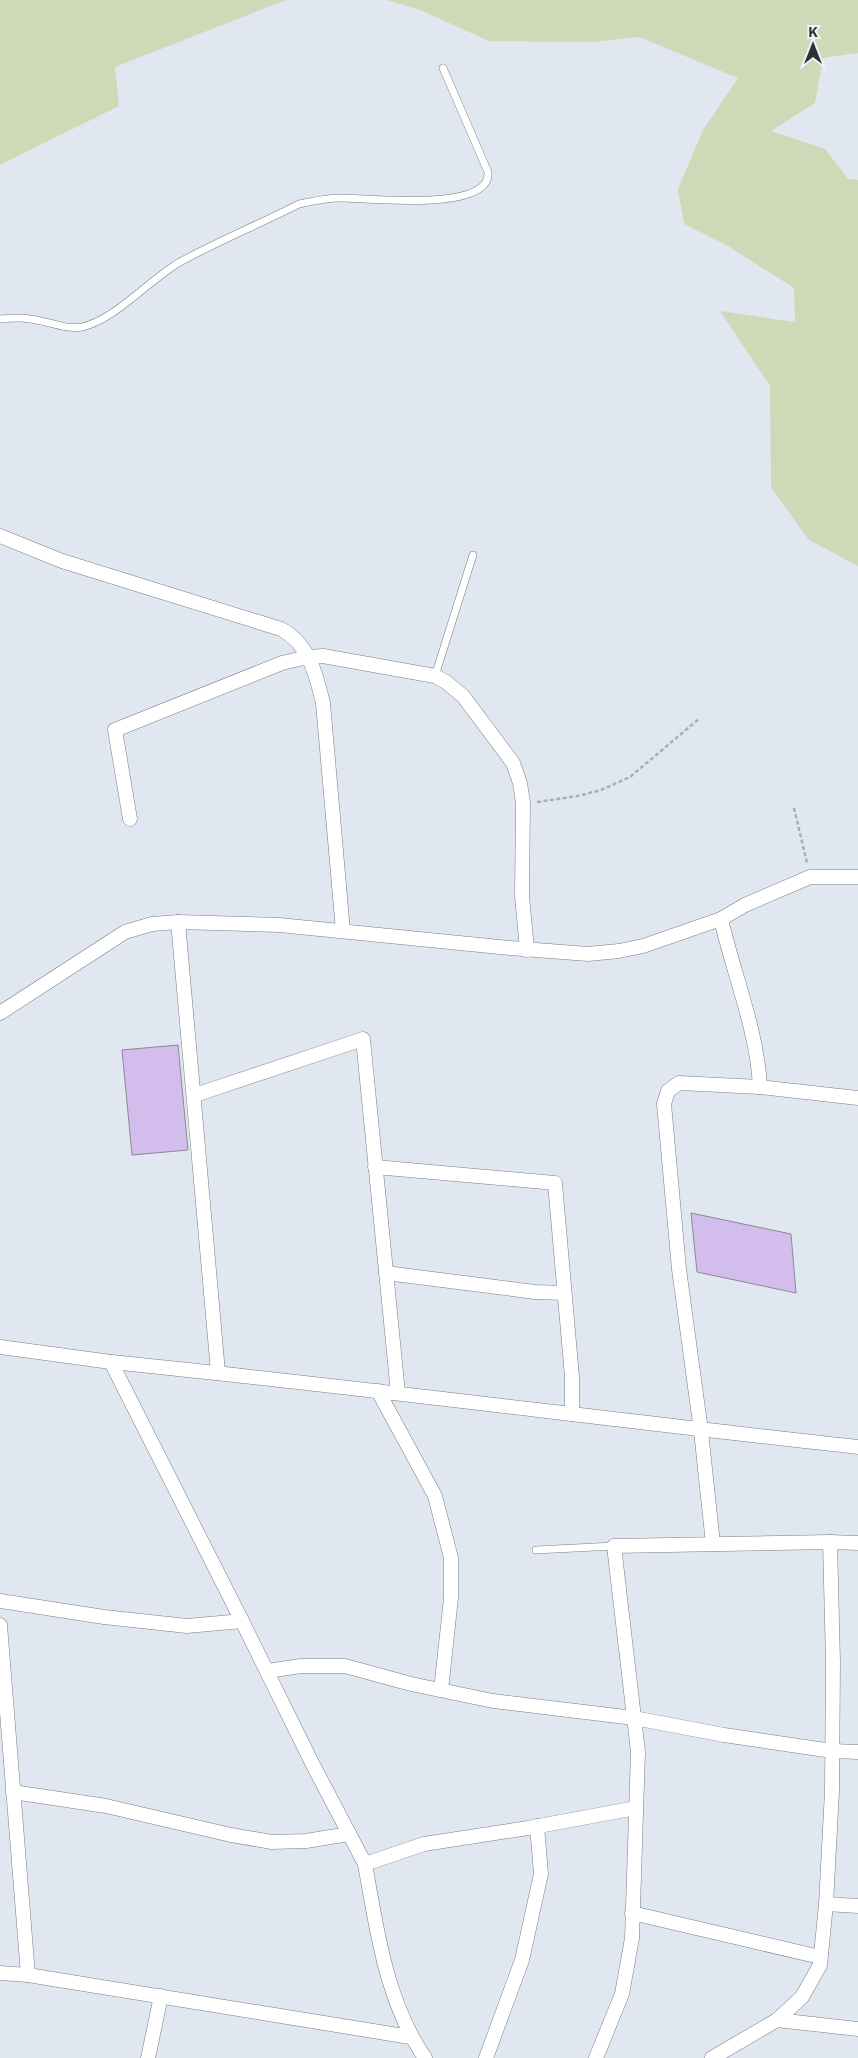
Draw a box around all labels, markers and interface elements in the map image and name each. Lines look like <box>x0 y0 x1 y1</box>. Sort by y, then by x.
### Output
north arrow <box>788 20 838 70</box>
text: K <box>808 23 818 41</box>

